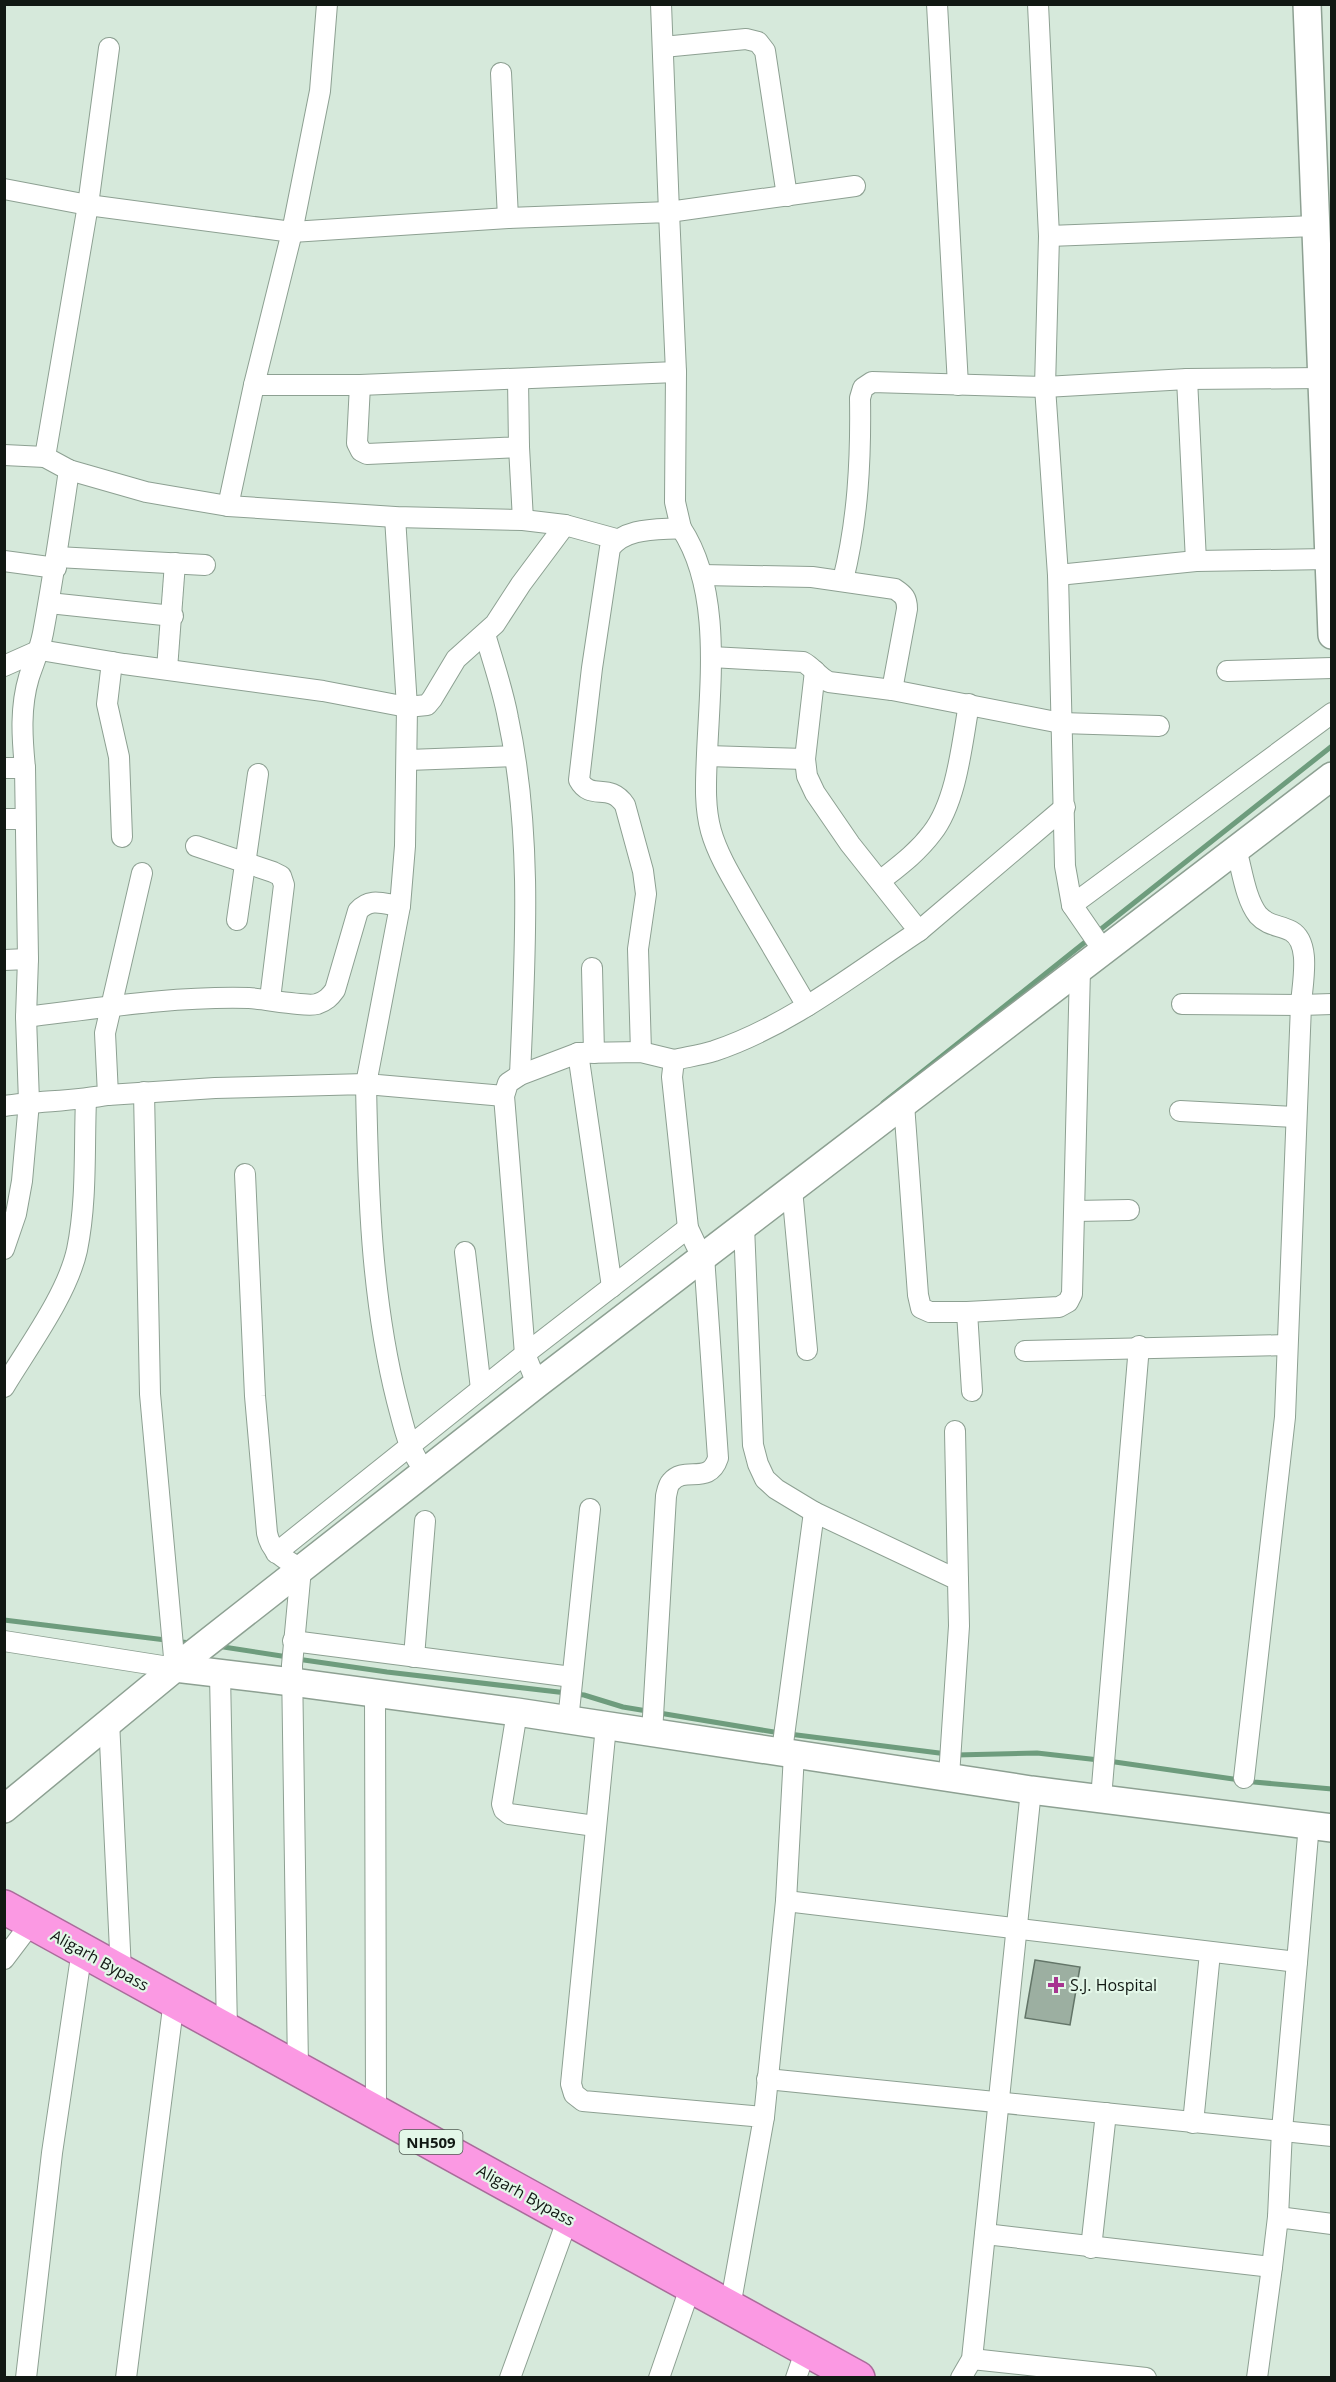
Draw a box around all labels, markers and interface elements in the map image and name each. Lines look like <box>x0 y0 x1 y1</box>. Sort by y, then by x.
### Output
street label: Aligarh Bypass <box>47 1924 153 1996</box>
place label: S.J. Hospital <box>1070 1974 1157 1996</box>
marker: S.J. Hospital <box>1047 1976 1065 1994</box>
road number: NH509 <box>400 2130 462 2154</box>
street label: Aligarh Bypass <box>473 2159 579 2231</box>

